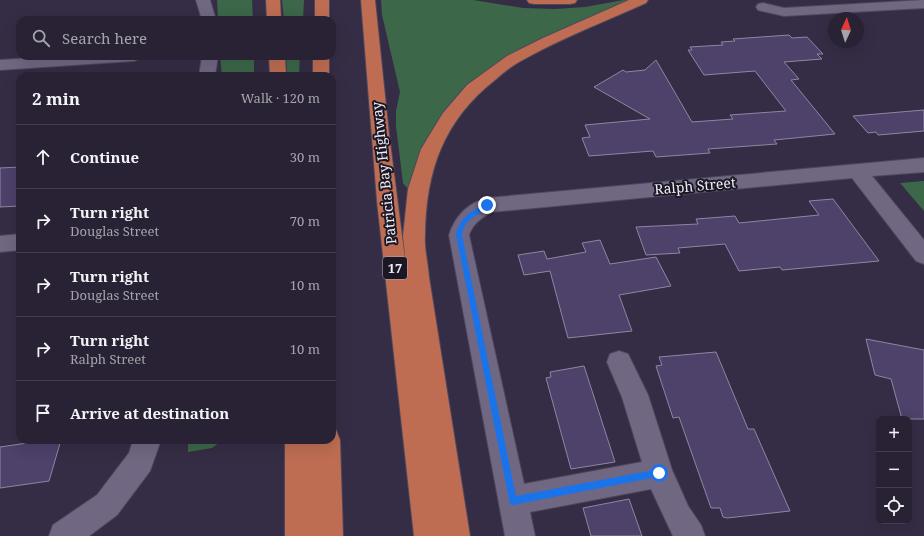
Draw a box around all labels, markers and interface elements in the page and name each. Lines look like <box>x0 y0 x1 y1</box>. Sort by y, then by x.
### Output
north arrow <box>828 12 864 48</box>
search box <box>16 16 336 60</box>
icon: search <box>30 27 52 49</box>
text: Search here <box>62 28 147 48</box>
text: 2 min <box>32 87 80 110</box>
text: Walk · 120 m <box>241 89 320 107</box>
street label: Patricia Bay Highway <box>367 101 400 245</box>
icon: ahead <box>32 146 54 168</box>
text: Continue <box>70 147 139 167</box>
text: 30 m <box>290 148 320 166</box>
street label: Ralph Street <box>653 172 736 199</box>
route end <box>478 196 496 214</box>
text: Turn right <box>70 202 149 222</box>
icon: right <box>32 210 54 232</box>
text: 70 m <box>290 212 320 230</box>
text: Douglas Street <box>70 222 159 240</box>
road number: 17 <box>383 257 407 279</box>
text: Turn right <box>70 266 149 286</box>
icon: right <box>32 274 54 296</box>
text: 10 m <box>290 276 320 294</box>
text: Douglas Street <box>70 286 159 304</box>
text: Turn right <box>70 330 149 350</box>
icon: right <box>32 338 54 360</box>
text: 10 m <box>290 340 320 358</box>
text: Ralph Street <box>70 350 146 368</box>
icon: arrive <box>32 402 54 424</box>
text: Arrive at destination <box>70 403 229 423</box>
map controls <box>876 416 912 524</box>
button: + <box>876 416 912 452</box>
button: − <box>876 452 912 488</box>
route start <box>650 464 668 482</box>
button: locate <box>876 488 912 524</box>

